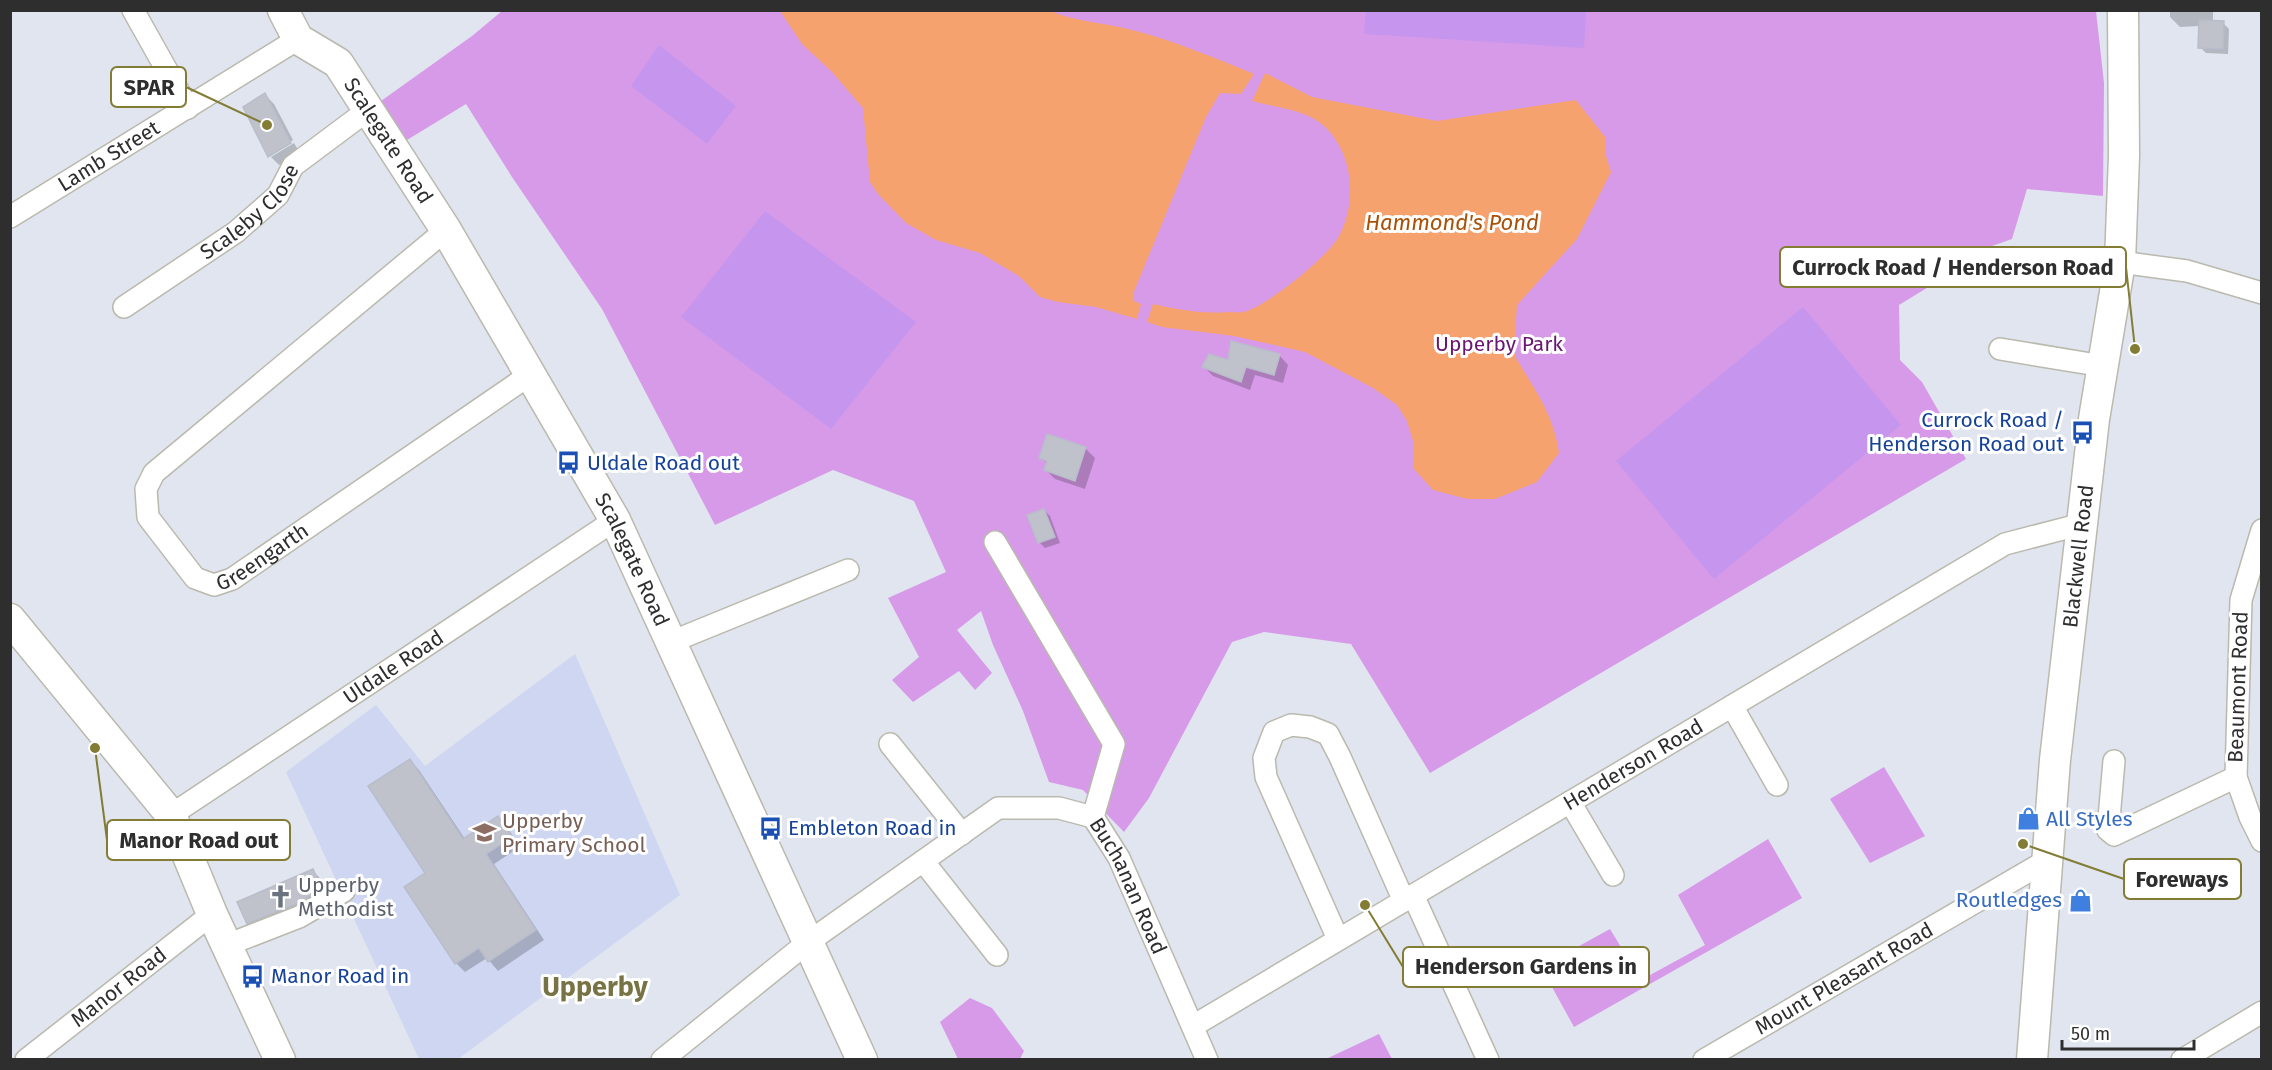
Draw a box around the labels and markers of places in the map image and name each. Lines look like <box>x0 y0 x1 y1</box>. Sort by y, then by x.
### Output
callout: SPAR <box>111 67 186 107</box>
callout: Currock Road / Henderson Road <box>1780 247 2126 287</box>
place label: Currock Road / Henderson Road out <box>1868 407 2064 457</box>
bus stop icon: Currock Road / Henderson Road out <box>2069 419 2095 445</box>
bus stop icon: Uldale Road out <box>556 450 582 476</box>
place label: Uldale Road out <box>587 450 740 476</box>
shop icon: All Styles <box>2015 806 2041 832</box>
place label: All Styles <box>2046 806 2133 832</box>
place label: Upperby Primary School <box>502 808 646 858</box>
bus stop icon: Embleton Road in <box>757 815 783 841</box>
place label: Embleton Road in <box>788 815 957 841</box>
callout: Manor Road out <box>107 820 290 860</box>
school or university icon: Upperby Primary School <box>471 820 497 846</box>
callout: Foreways <box>2124 859 2241 899</box>
place label: Upperby Methodist <box>298 872 394 922</box>
church icon: Upperby Methodist <box>267 884 293 910</box>
place label: Routledges <box>1956 887 2062 913</box>
shop icon: Routledges <box>2067 887 2093 913</box>
callout: Henderson Gardens in <box>1403 947 1649 987</box>
bus stop icon: Manor Road in <box>240 963 266 989</box>
place label: Manor Road in <box>271 963 409 989</box>

